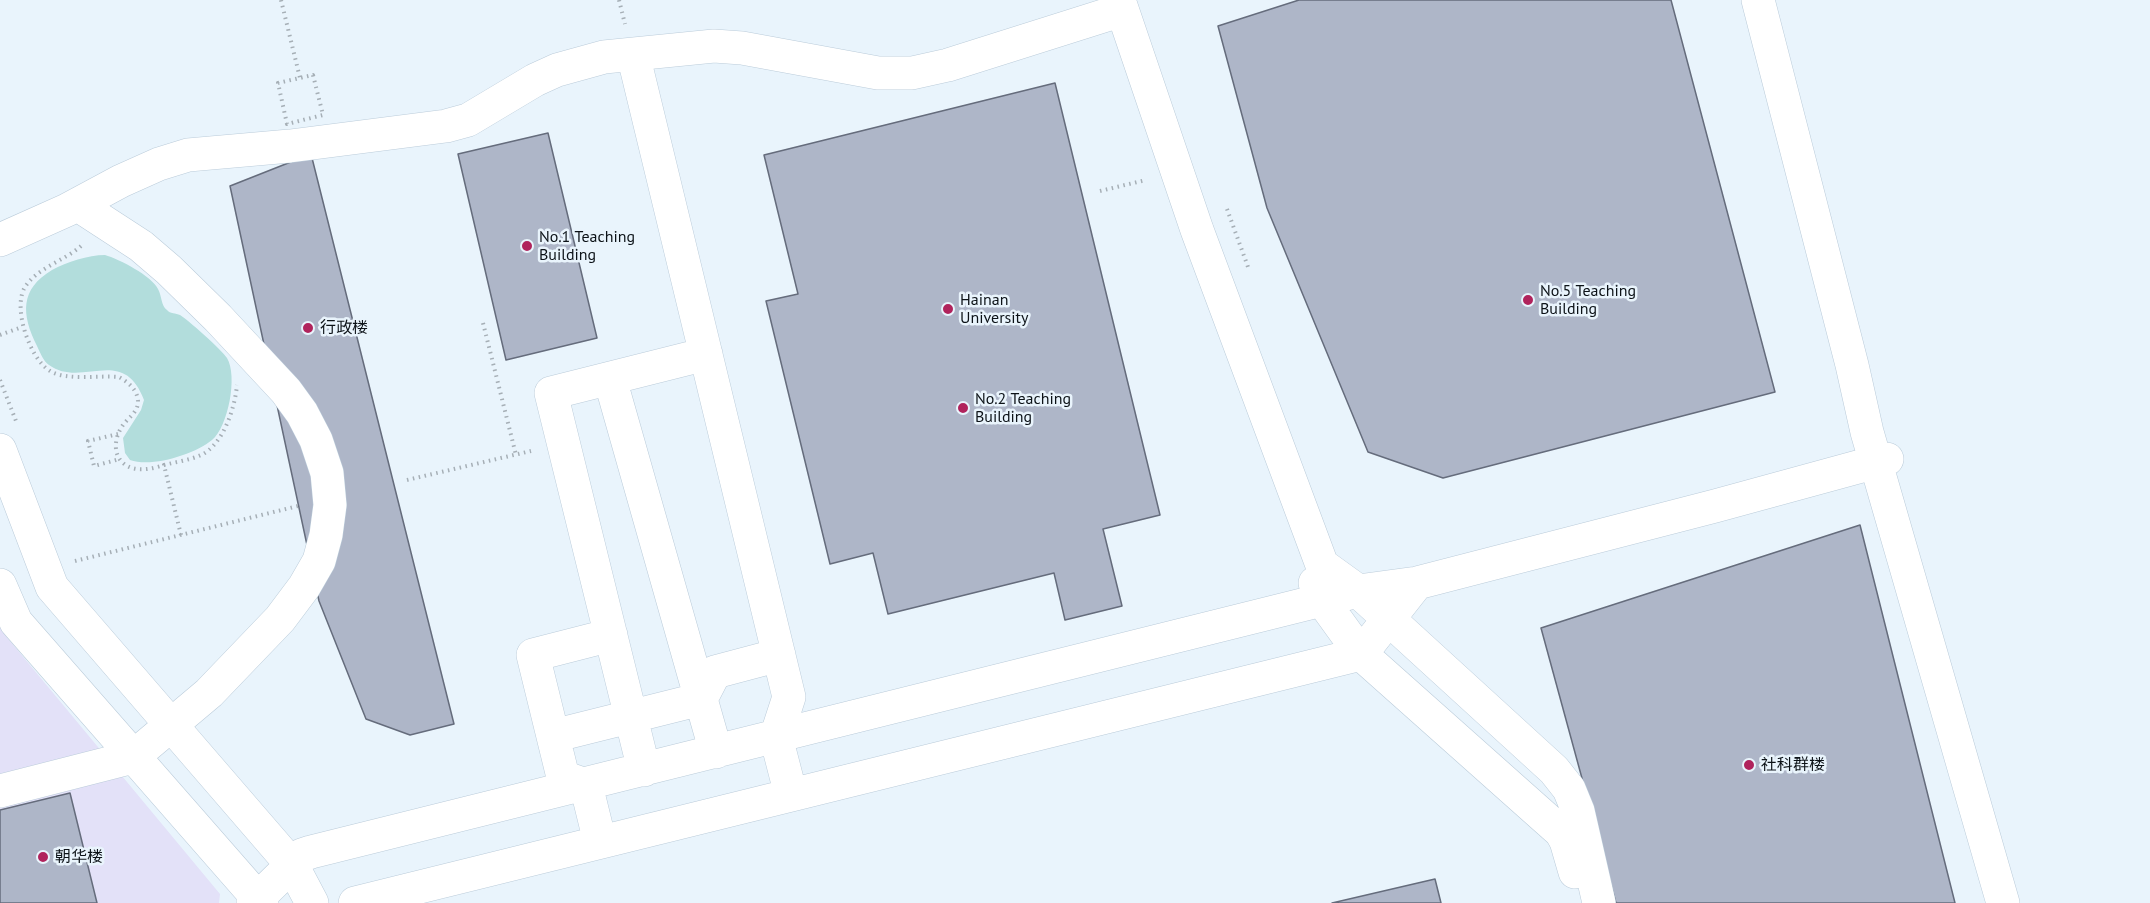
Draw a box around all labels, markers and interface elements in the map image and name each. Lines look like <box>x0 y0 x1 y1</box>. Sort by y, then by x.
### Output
place label: No.1 Teaching Building <box>539 227 635 265</box>
marker: No.1 Teaching Building <box>520 239 534 253</box>
place label: No.5 Teaching Building <box>1540 281 1636 319</box>
place label: Hainan University <box>960 290 1028 328</box>
marker: No.5 Teaching Building <box>1521 293 1535 307</box>
marker: Hainan University <box>941 302 955 316</box>
place label: 行政楼 <box>320 318 368 338</box>
marker: 行政楼 <box>301 321 315 335</box>
place label: No.2 Teaching Building <box>975 389 1071 427</box>
marker: No.2 Teaching Building <box>956 401 970 415</box>
place label: 社科群楼 <box>1761 755 1825 775</box>
marker: 社科群楼 <box>1742 758 1756 772</box>
place label: 朝华楼 <box>55 847 103 867</box>
marker: 朝华楼 <box>36 850 50 864</box>

